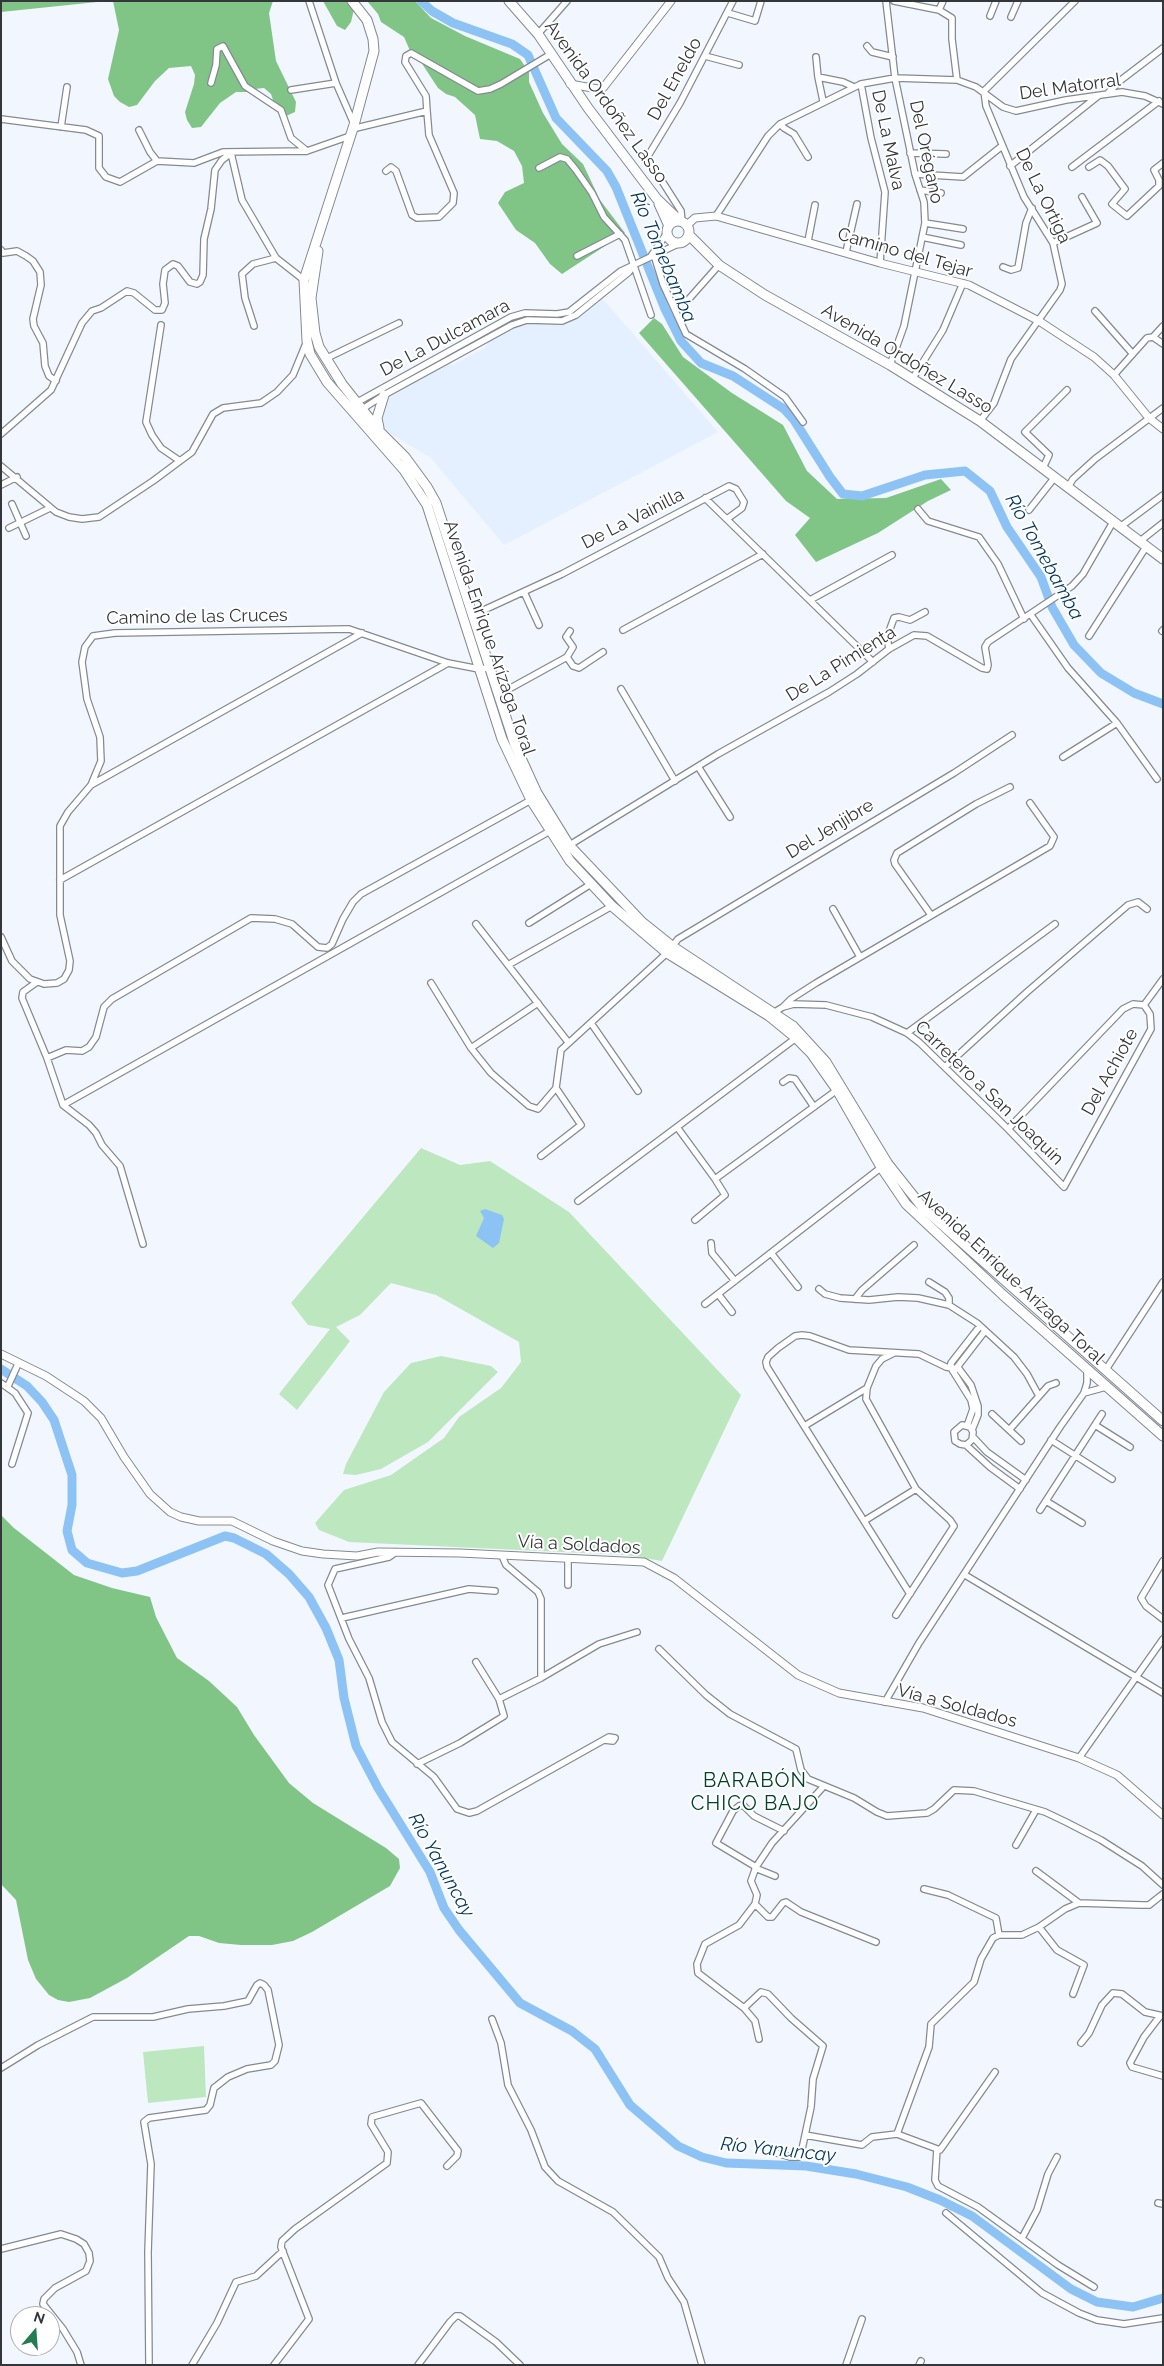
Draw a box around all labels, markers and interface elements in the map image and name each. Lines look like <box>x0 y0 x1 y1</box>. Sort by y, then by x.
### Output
street label: Avenida Ordoñez Lasso <box>540 17 672 187</box>
street label: Del Eneldo <box>643 34 707 124</box>
street label: Del Matorral <box>1018 69 1122 105</box>
street label: De La Malva <box>867 88 909 192</box>
street label: Del Orégano <box>905 98 947 206</box>
street label: De La Ortiga <box>1011 145 1075 247</box>
water label: Río Tomebamba <box>625 188 701 326</box>
street label: Camino del Tejar <box>835 223 975 283</box>
street label: De La Dulcamara <box>377 295 513 381</box>
street label: Avenida Ordoñez Lasso <box>818 299 996 419</box>
street label: De La Vainilla <box>578 484 688 554</box>
water label: Río Tomebamba <box>1000 490 1088 624</box>
street label: Avenida Enrique Arízaga Toral <box>439 518 539 758</box>
street label: Camino de las Cruces <box>106 605 288 629</box>
street label: De La Pimienta <box>782 622 900 706</box>
street label: Del Jenjibre <box>782 794 878 864</box>
street label: Carretero a San Joaquín <box>910 1016 1068 1170</box>
street label: Del Achiote <box>1077 1025 1143 1119</box>
street label: Avenida Enrique Arízaga Toral <box>913 1185 1109 1369</box>
street label: Vía a Soldados <box>517 1531 641 1559</box>
street label: Vía a Soldados <box>895 1680 1019 1732</box>
district label: BARABÓN CHICO BAJO <box>690 1769 820 1816</box>
water label: Río Yanuncay <box>403 1809 479 1921</box>
water label: Río Yanuncay <box>719 2133 837 2167</box>
north arrow <box>10 2306 60 2356</box>
text: N <box>32 2308 47 2327</box>

